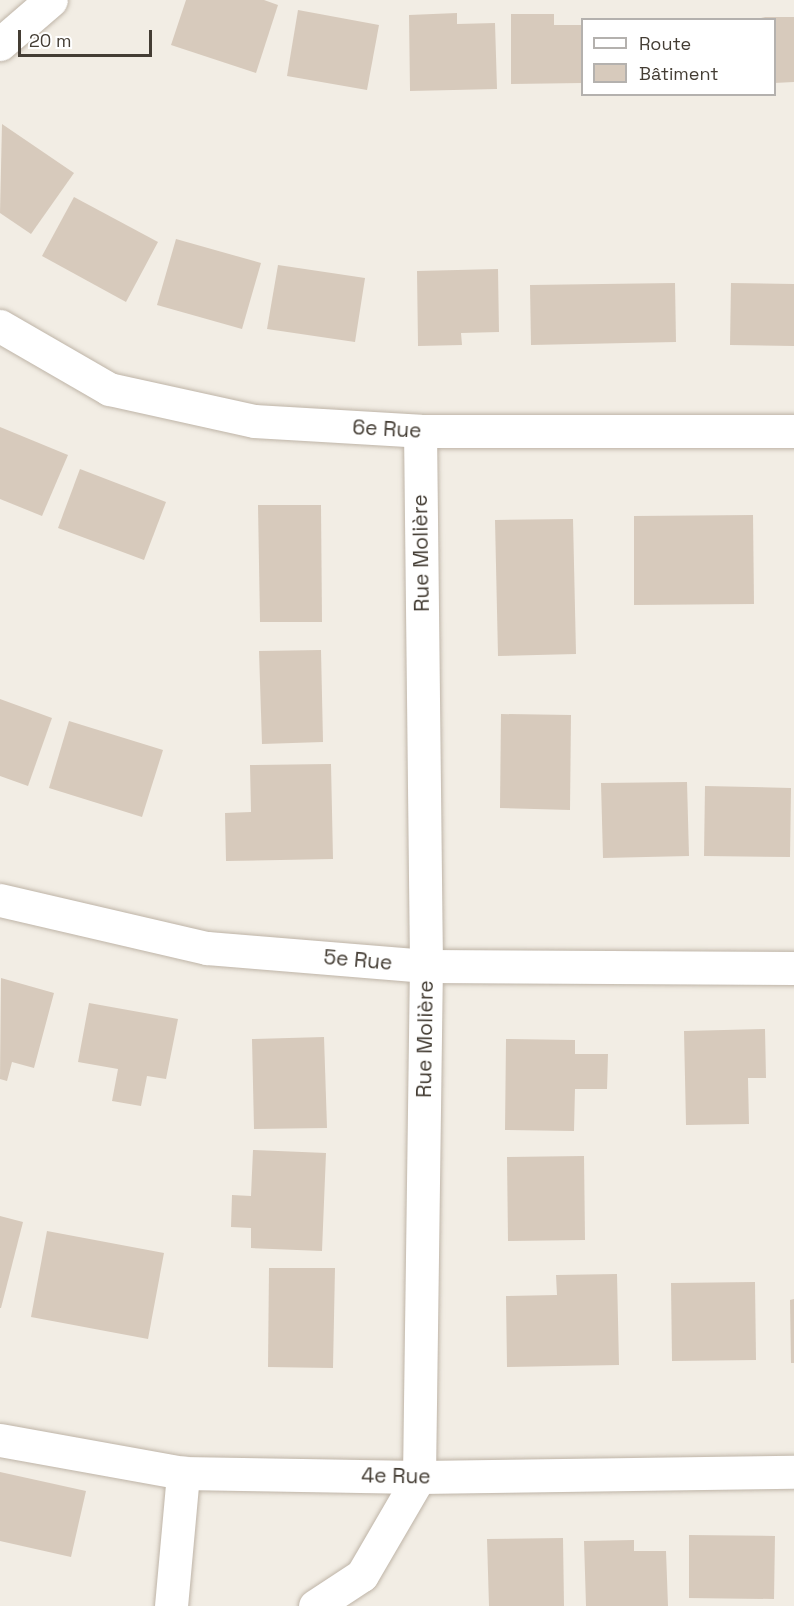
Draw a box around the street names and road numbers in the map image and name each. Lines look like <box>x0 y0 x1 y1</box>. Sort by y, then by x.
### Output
street label: 6e Rue <box>352 415 422 443</box>
street label: Rue Molière <box>407 494 435 612</box>
street label: 5e Rue <box>323 944 393 976</box>
street label: Rue Molière <box>411 980 439 1098</box>
street label: 4e Rue <box>361 1463 431 1489</box>

